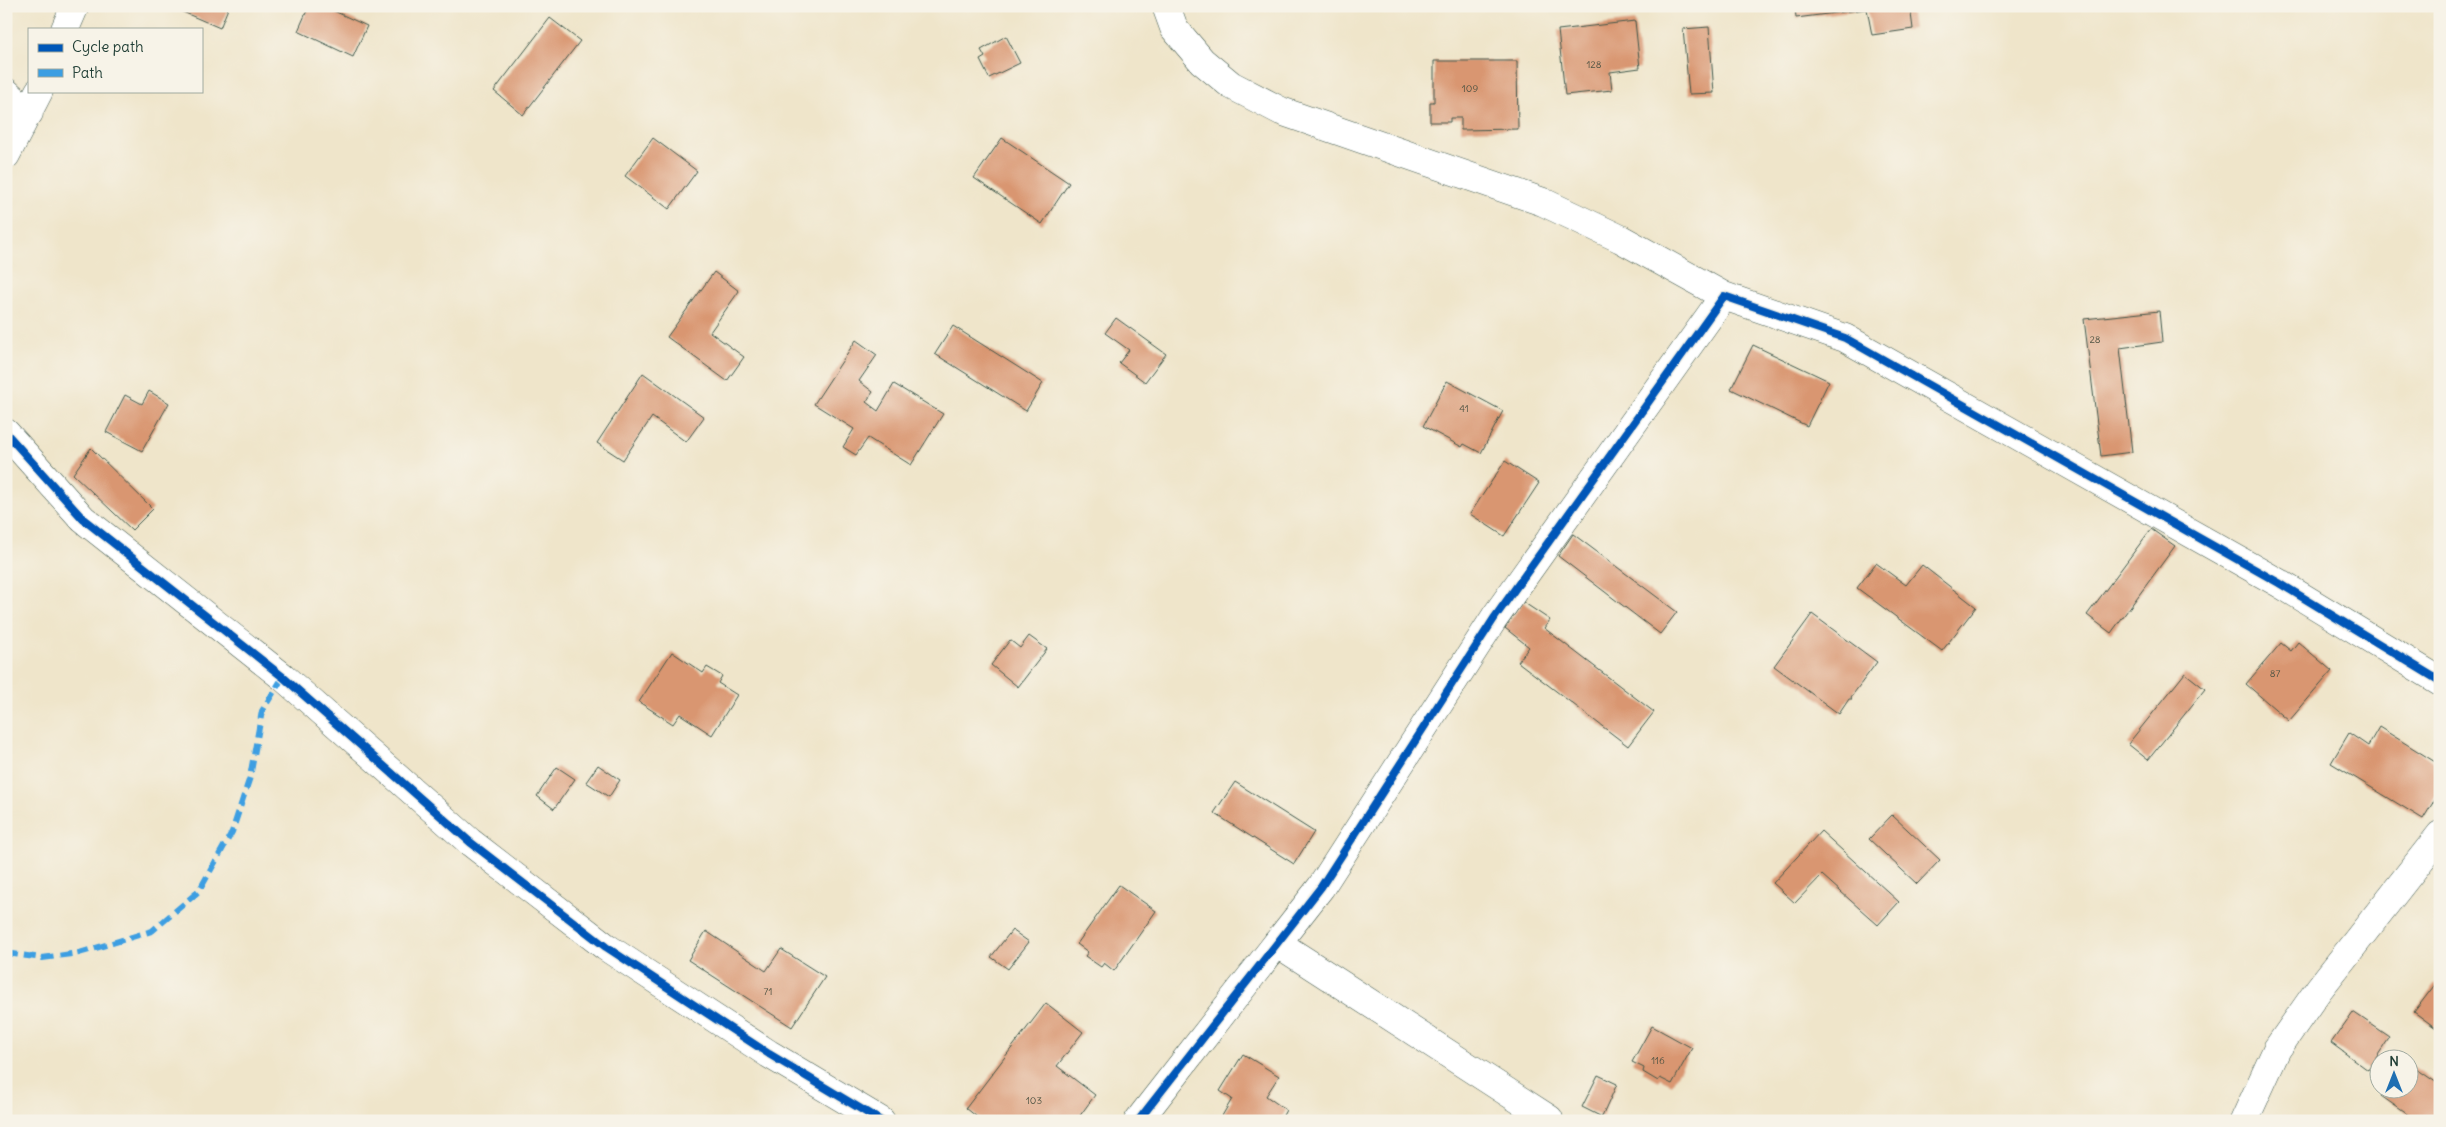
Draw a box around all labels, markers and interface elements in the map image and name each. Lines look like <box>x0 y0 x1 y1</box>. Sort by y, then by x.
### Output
legend <box>28 28 202 92</box>
text: Cycle path <box>72 37 144 56</box>
house number: 128 <box>1586 58 1602 71</box>
text: Path <box>72 63 103 82</box>
house number: 109 <box>1462 82 1478 95</box>
house number: 28 <box>2089 333 2101 346</box>
house number: 41 <box>1459 402 1469 415</box>
house number: 87 <box>2270 667 2280 680</box>
house number: 71 <box>764 985 772 998</box>
north arrow <box>2368 1050 2418 1100</box>
text: N <box>2389 1052 2399 1070</box>
house number: 116 <box>1651 1054 1665 1067</box>
house number: 103 <box>1026 1094 1042 1107</box>

